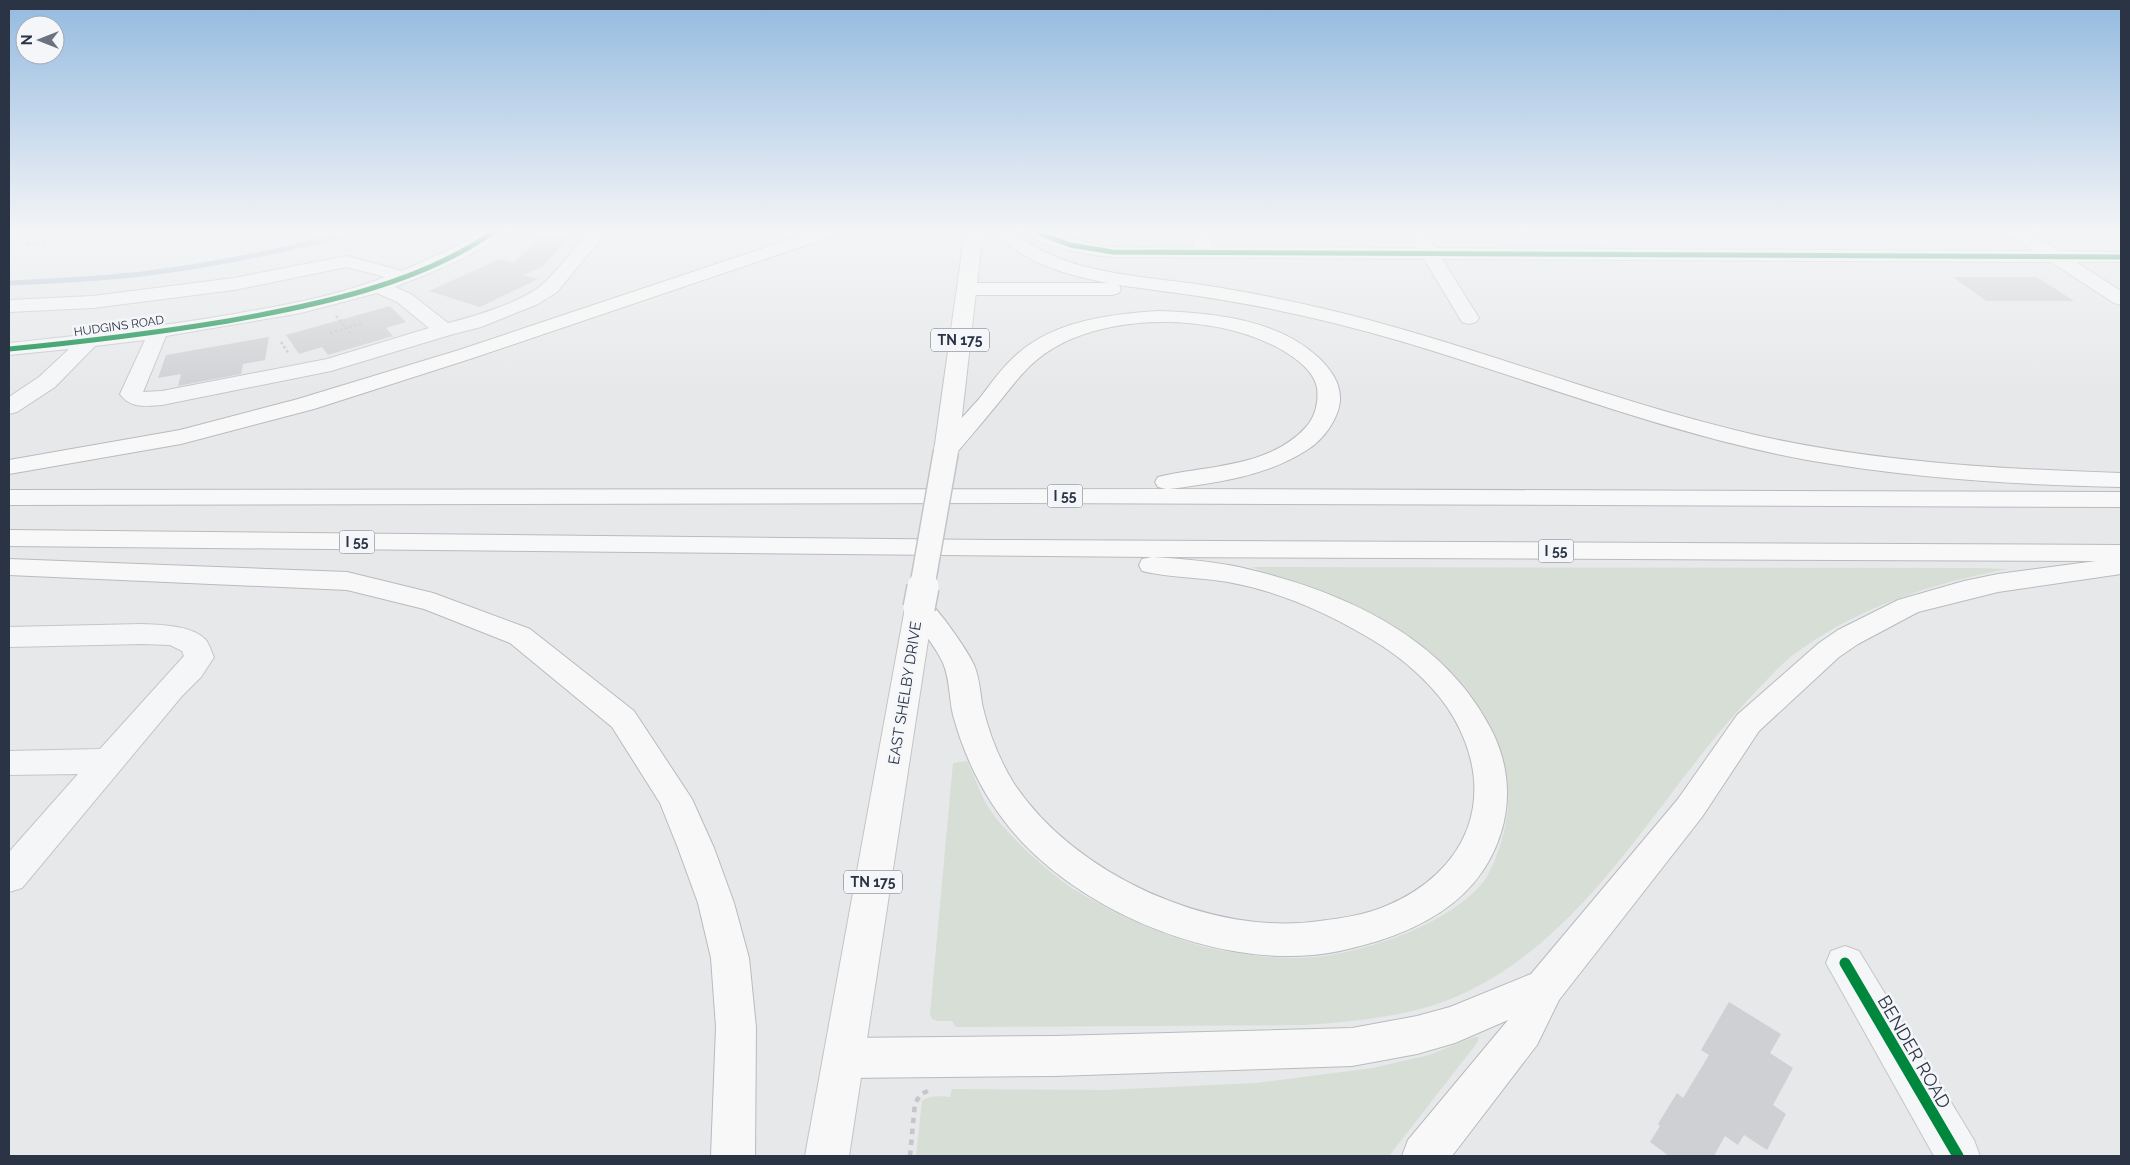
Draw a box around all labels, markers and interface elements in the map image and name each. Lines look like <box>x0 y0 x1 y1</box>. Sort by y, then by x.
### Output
north arrow <box>15 15 65 65</box>
text: N <box>19 35 35 45</box>
street label: HUDGINS ROAD <box>73 313 165 339</box>
road number: TN 175 <box>931 328 989 352</box>
road number: I 55 <box>1048 484 1082 508</box>
road number: I 55 <box>340 530 374 554</box>
road number: I 55 <box>1538 540 1574 562</box>
street label: EAST SHELBY DRIVE <box>885 620 925 766</box>
road number: TN 175 <box>844 870 902 894</box>
street label: BENDER ROAD <box>1874 992 1955 1112</box>

